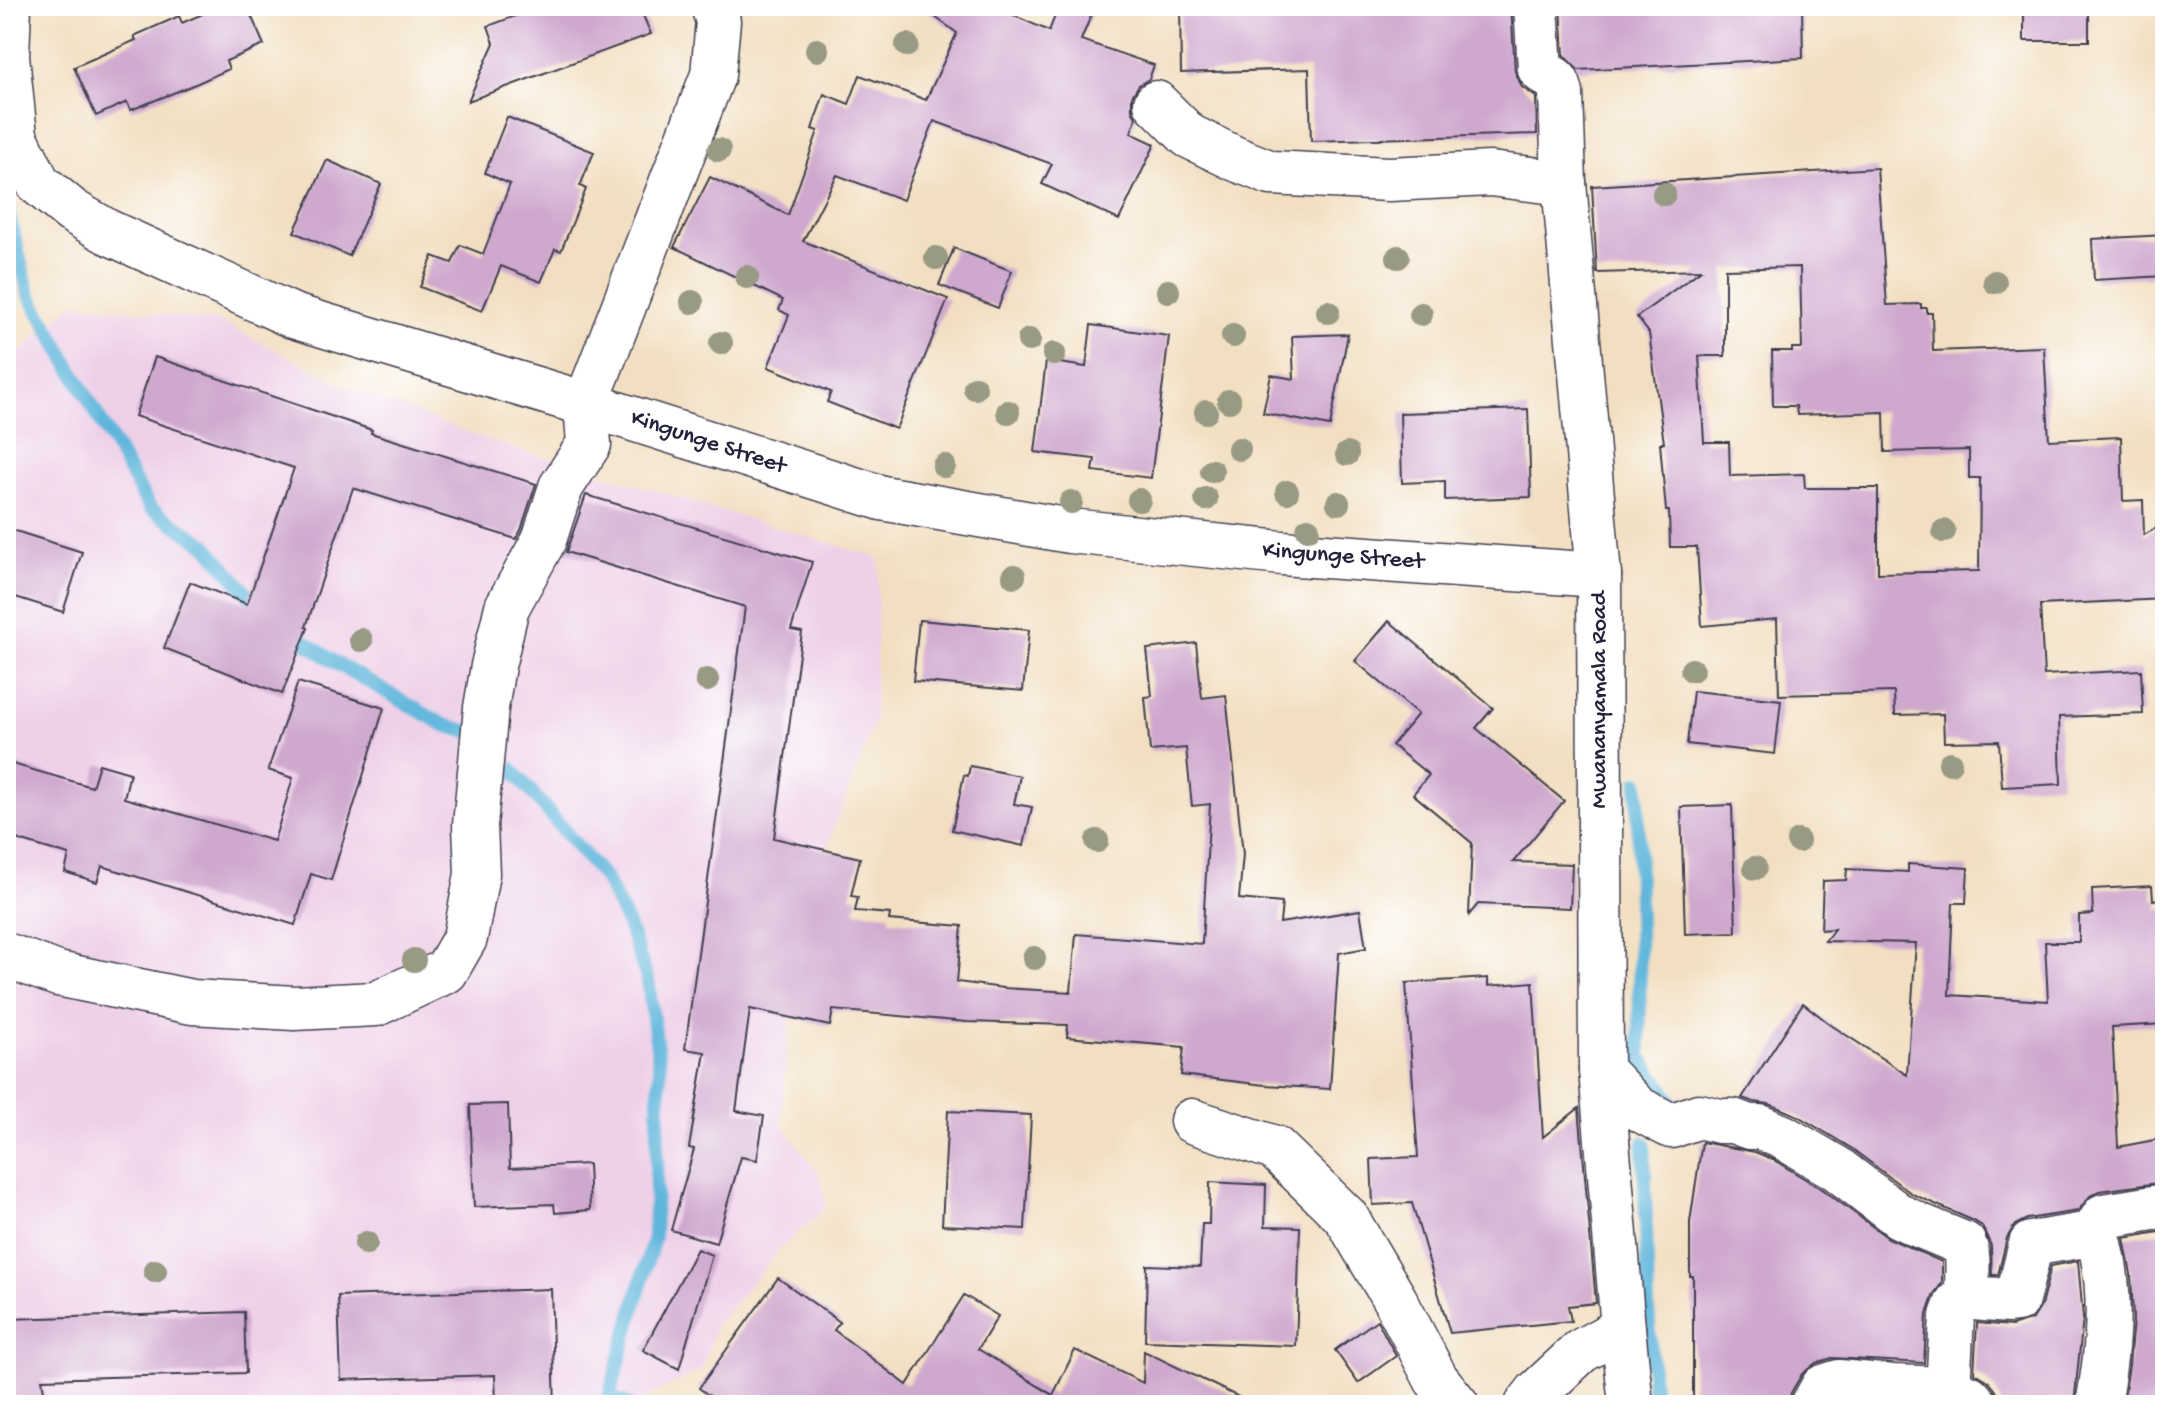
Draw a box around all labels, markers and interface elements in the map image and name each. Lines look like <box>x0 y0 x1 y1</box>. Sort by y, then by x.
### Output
street label: Kingunge Street <box>627 404 792 482</box>
street label: Kingunge Street <box>1261 537 1427 577</box>
street label: Mwananyamala Road <box>1586 590 1615 808</box>

